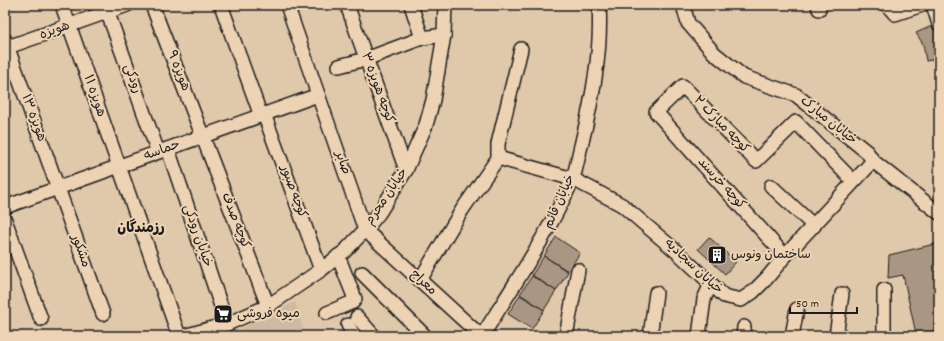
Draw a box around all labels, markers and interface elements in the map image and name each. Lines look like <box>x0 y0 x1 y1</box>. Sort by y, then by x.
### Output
street label: هویزه <box>37 17 73 45</box>
street label: هویزه ۹ <box>162 48 194 94</box>
street label: کوچه هویزه ۳ <box>355 50 399 126</box>
street label: رودکی <box>118 62 146 96</box>
street label: هویزه ۱۱ <box>78 72 110 120</box>
street label: هویزه ۱۳ <box>16 92 50 144</box>
street label: کوچه مبارک ۲ <box>688 92 754 159</box>
street label: خیابان مبارک <box>796 92 861 150</box>
street label: حماسه <box>141 136 183 166</box>
street label: صابر <box>329 148 355 177</box>
street label: کوچه خرسند <box>692 154 750 215</box>
street label: کوچه صبور <box>274 162 312 222</box>
street label: خیابان محرم <box>361 164 413 229</box>
street label: خیابان قائم <box>540 172 580 232</box>
street label: کوچه صدف <box>216 190 255 252</box>
street label: خیابان رودکی <box>177 202 217 270</box>
district label: رزمندگان <box>117 218 165 239</box>
street label: مشکور <box>65 231 95 270</box>
street label: خیابان سجادیه <box>659 235 727 299</box>
building icon: ساختمان ونوس <box>706 244 728 266</box>
place label: ساختمان ونوس <box>731 246 811 265</box>
street label: معراج <box>405 266 441 300</box>
scale bar <box>790 289 857 315</box>
text: 50 m <box>796 296 819 313</box>
supermarket icon: میوه فروشی <box>212 303 234 325</box>
place label: میوه فروشی <box>237 305 300 324</box>

